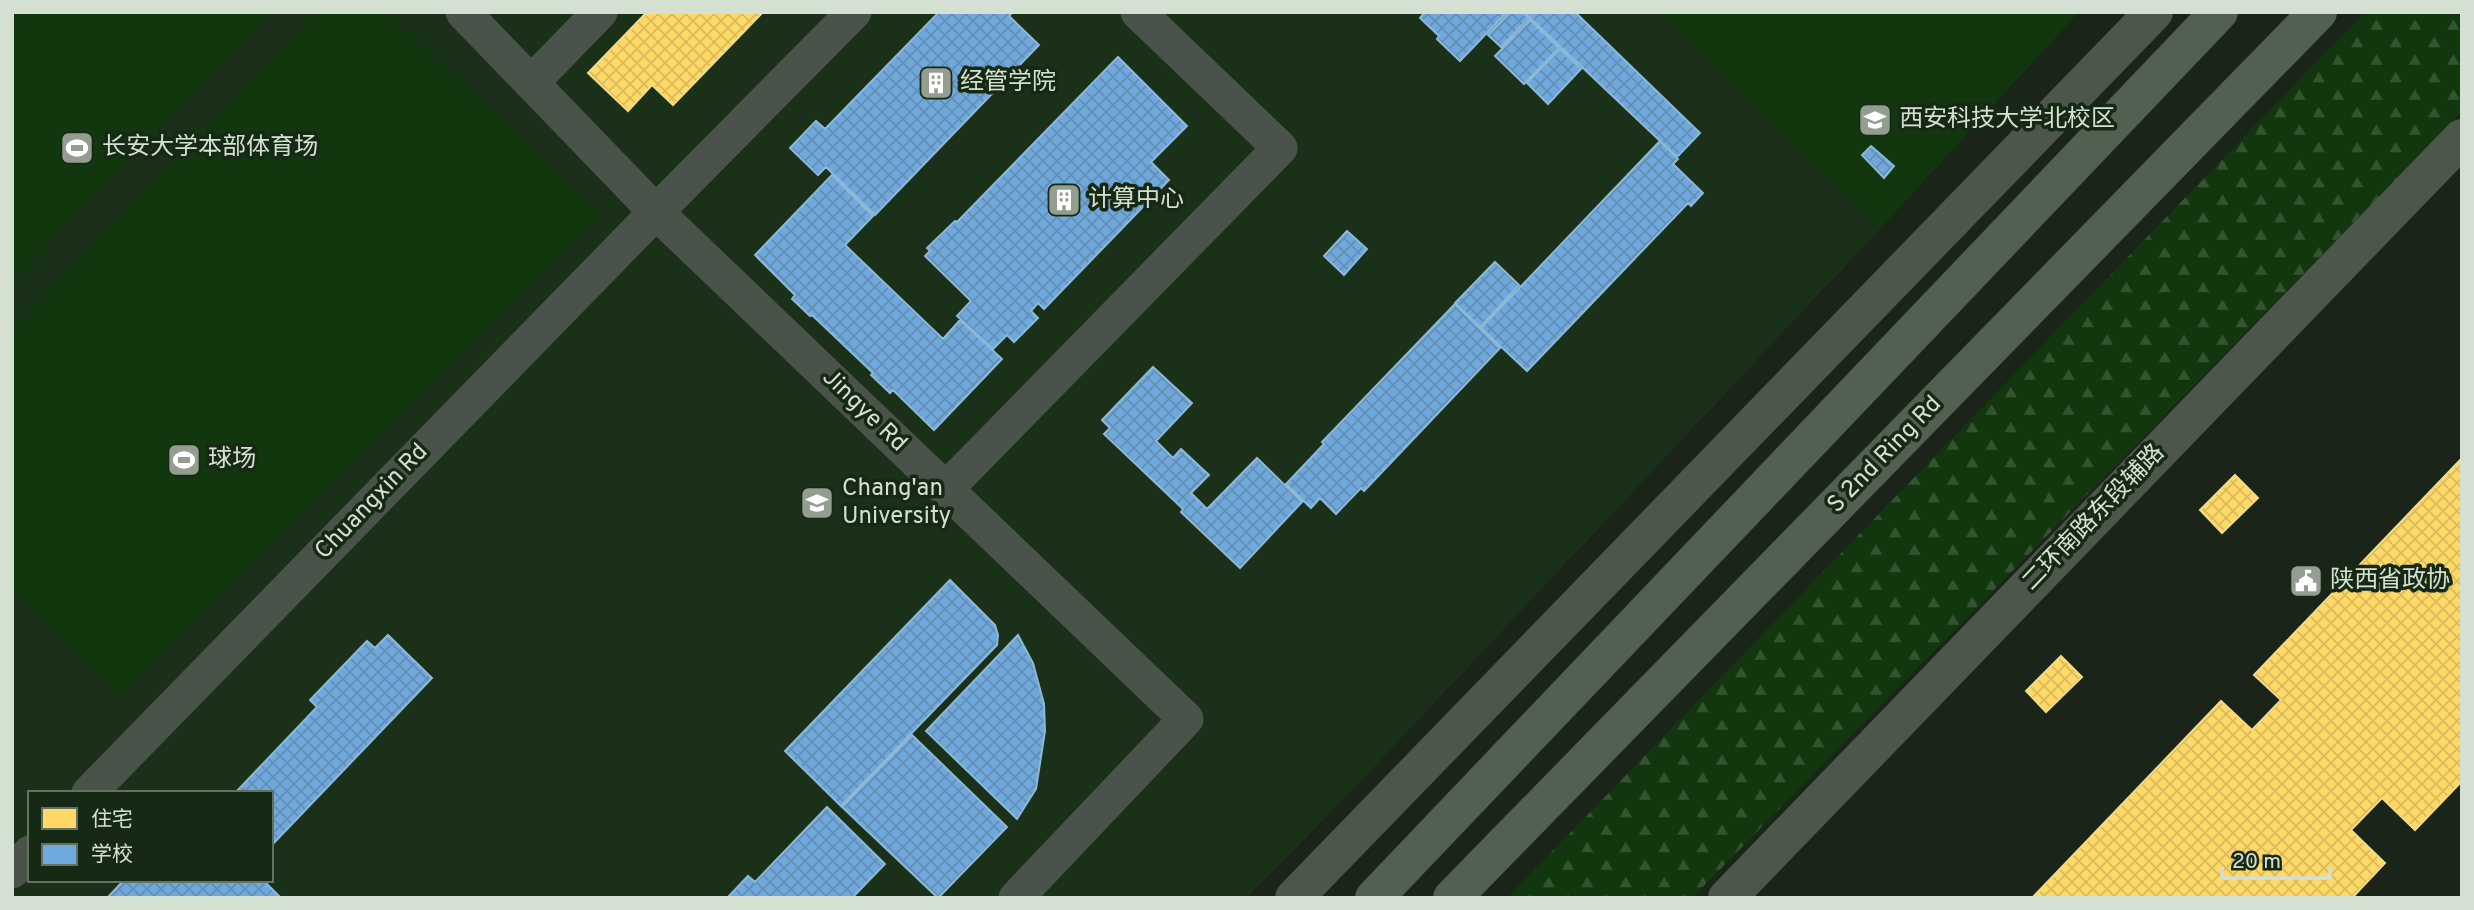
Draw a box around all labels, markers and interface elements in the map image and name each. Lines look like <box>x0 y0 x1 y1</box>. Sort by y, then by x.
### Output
building icon: 经管学院 <box>917 64 955 102</box>
place label: 经管学院 <box>960 68 1056 98</box>
school or university icon: 西安科技大学北校区 <box>1856 101 1894 139</box>
place label: 西安科技大学北校区 <box>1899 105 2115 135</box>
sports icon: 长安大学本部体育场 <box>58 129 96 167</box>
place label: 长安大学本部体育场 <box>102 133 318 163</box>
building icon: 计算中心 <box>1045 181 1083 219</box>
place label: 计算中心 <box>1088 185 1184 215</box>
street label: Jingye Rd <box>815 363 913 459</box>
street label: S 2nd Ring Rd <box>1822 390 1948 520</box>
street label: Chuangxin Rd <box>309 438 435 566</box>
street label: 二环南路东段辅路 <box>2017 439 2171 597</box>
sports icon: 球场 <box>165 441 203 479</box>
place label: 球场 <box>208 445 256 475</box>
place label: Chang'an University <box>842 474 951 532</box>
school or university icon: Chang'an University <box>798 484 836 522</box>
public building icon: 陕西省政协 <box>2287 562 2325 600</box>
place label: 陕西省政协 <box>2330 566 2450 596</box>
legend <box>28 791 273 882</box>
text: 住宅 <box>91 807 133 834</box>
scale bar <box>2222 836 2330 880</box>
text: 学校 <box>91 842 133 869</box>
text: 20 m <box>2232 849 2281 876</box>

